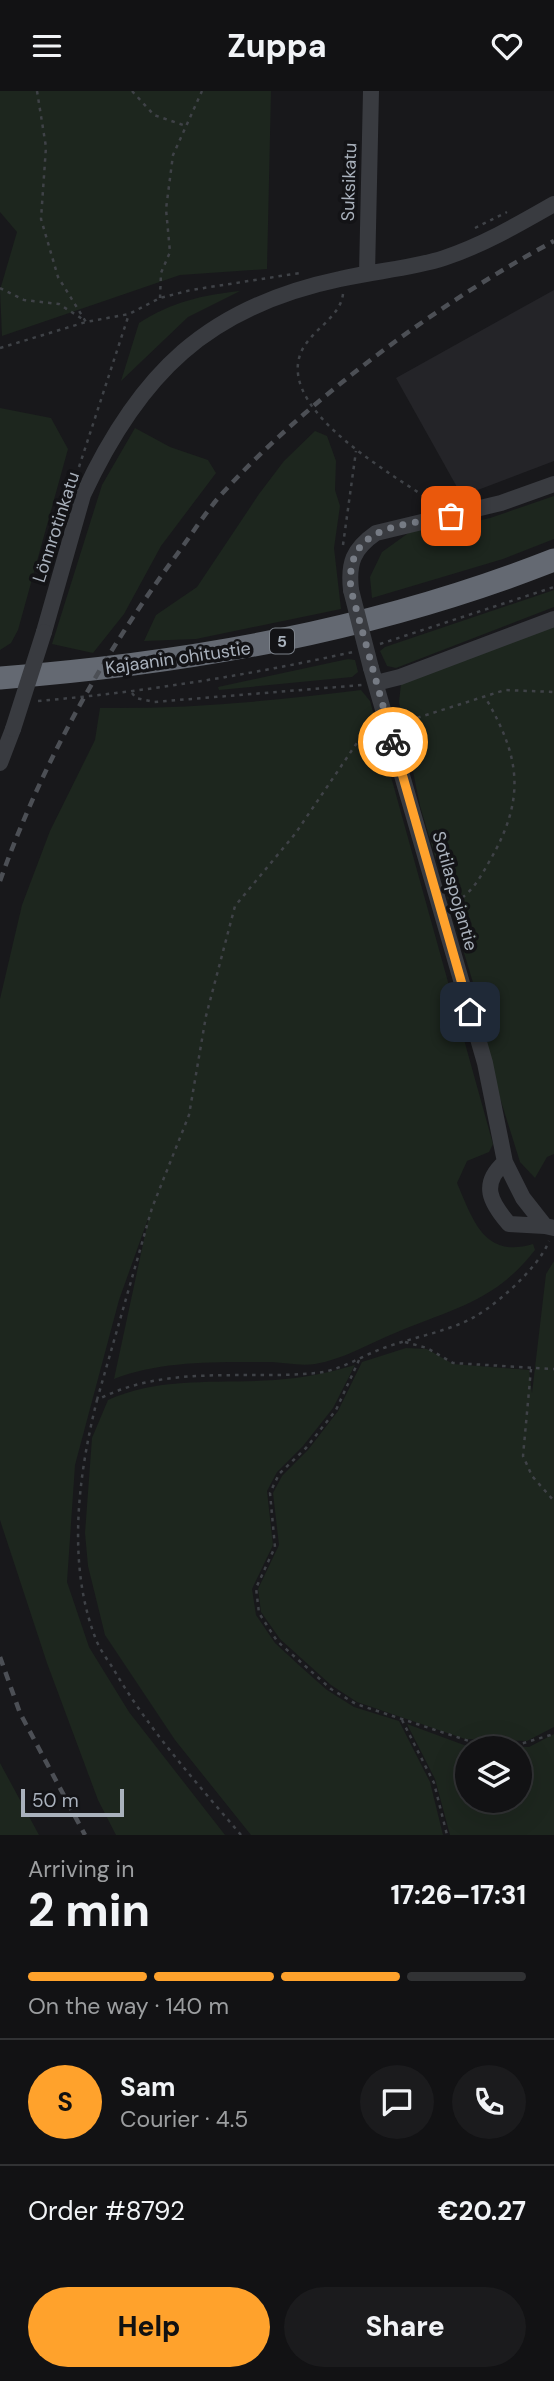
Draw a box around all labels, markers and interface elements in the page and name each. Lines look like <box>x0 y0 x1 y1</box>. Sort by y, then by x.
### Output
text: Zuppa <box>227 25 327 67</box>
icon: menu <box>28 27 66 65</box>
icon: heart <box>488 27 526 65</box>
street label: Suksikatu <box>336 142 362 222</box>
street label: Lönnrotinkatu <box>27 469 85 585</box>
pin <box>421 486 481 546</box>
icon: bag <box>432 497 470 535</box>
road number: 5 <box>270 629 294 653</box>
street label: Kajaanin ohitustie <box>104 636 252 680</box>
courier <box>358 707 428 777</box>
icon: bike <box>374 723 412 761</box>
street label: Sotilaspojantie <box>427 829 483 953</box>
pin <box>440 982 500 1042</box>
icon: home <box>451 993 489 1031</box>
map controls <box>455 1736 532 1813</box>
button: layers <box>455 1736 532 1813</box>
scale bar <box>21 1786 124 1818</box>
text: 50 m <box>32 1788 79 1813</box>
text: Arriving in <box>28 1854 134 1884</box>
text: 17:26–17:31 <box>391 1878 526 1912</box>
text: 2 min <box>28 1880 150 1940</box>
text: On the way · 140 m <box>28 1991 229 2021</box>
button: chat <box>360 2065 434 2139</box>
button: phone <box>452 2065 526 2139</box>
text: Sam <box>120 2070 175 2104</box>
text: S <box>57 2085 73 2119</box>
text: Courier · 4.5 <box>120 2104 248 2134</box>
text: Order #8792 <box>28 2194 185 2228</box>
text: €20.27 <box>438 2194 526 2228</box>
button: Help <box>28 2287 270 2367</box>
button: Share <box>284 2287 526 2367</box>

